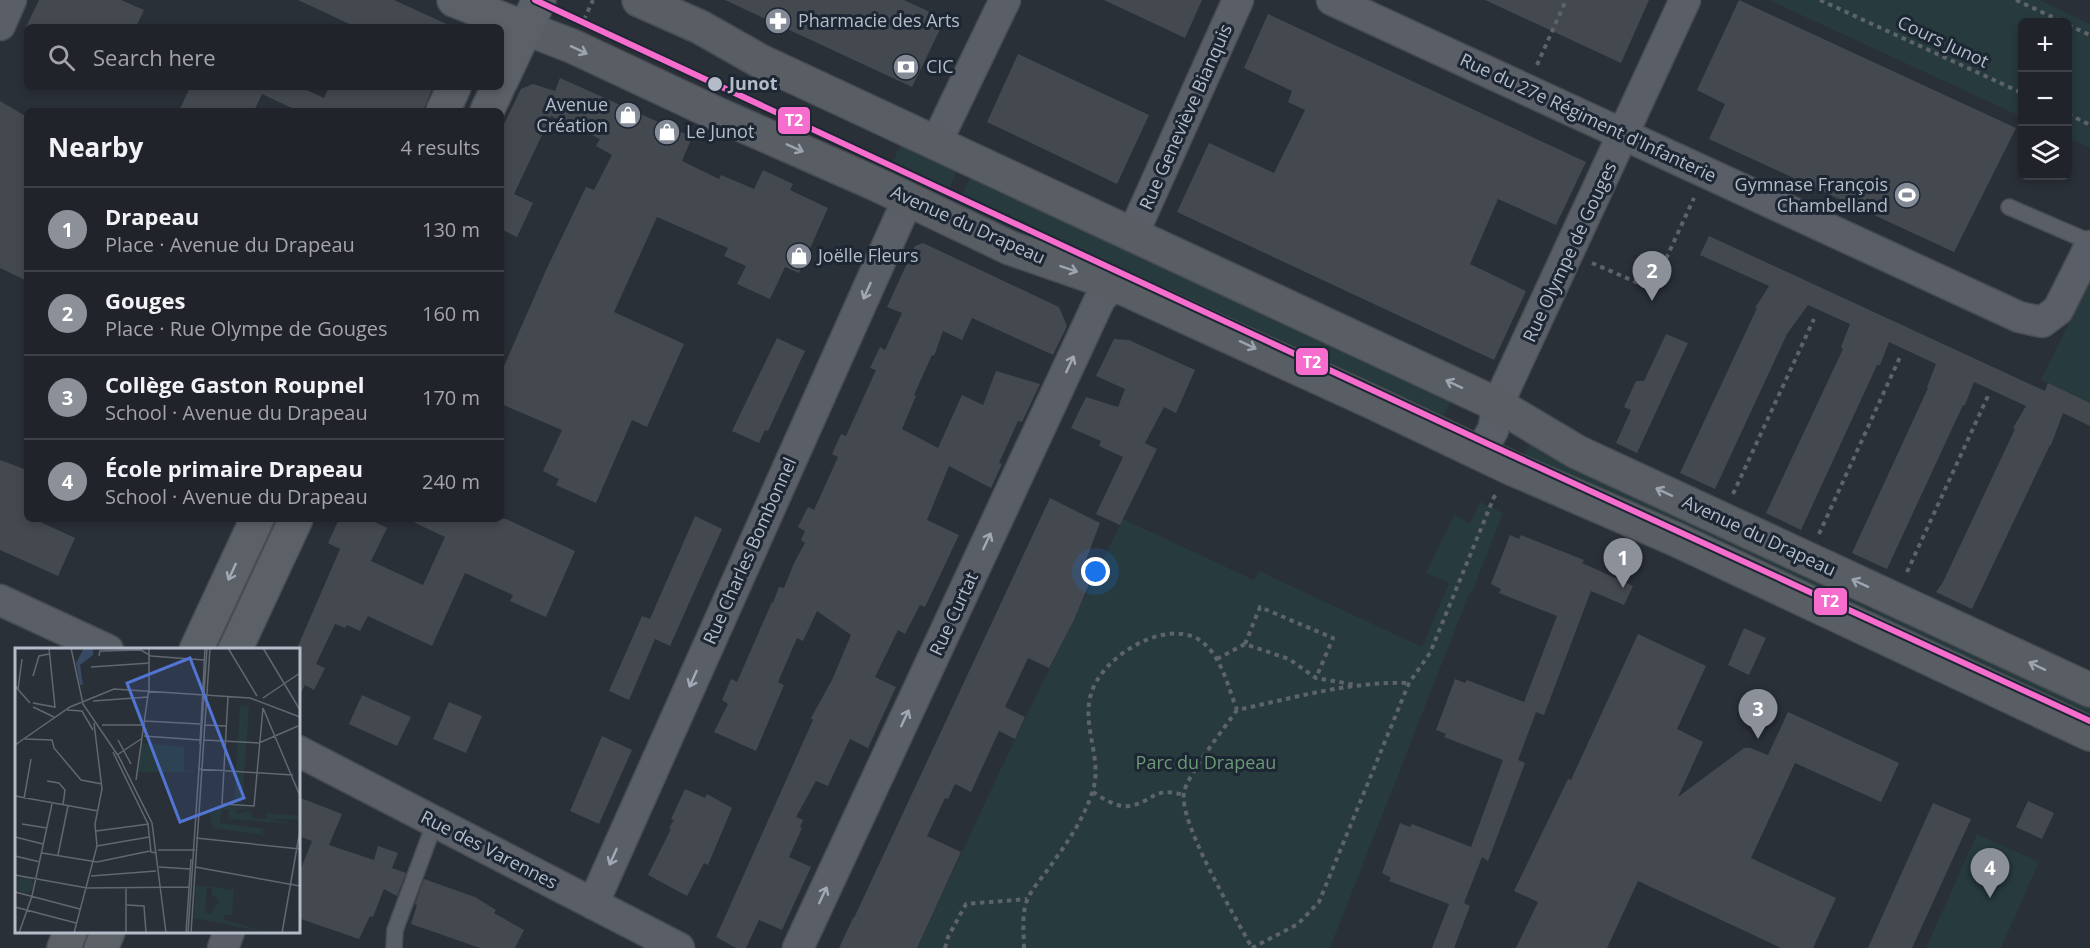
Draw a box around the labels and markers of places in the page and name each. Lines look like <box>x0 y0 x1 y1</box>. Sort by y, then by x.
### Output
pharmacy icon: Pharmacie des Arts <box>763 6 793 36</box>
place label: Pharmacie des Arts <box>798 8 960 32</box>
bank icon: CIC <box>891 52 921 82</box>
place label: CIC <box>926 54 954 78</box>
place label: Junot <box>727 71 778 95</box>
marker: Junot <box>706 75 724 93</box>
place label: Avenue Création <box>536 92 608 137</box>
shop icon: Avenue Création <box>613 100 643 130</box>
shop icon: Le Junot <box>652 117 682 147</box>
place label: Le Junot <box>686 119 754 143</box>
place label: Gymnase François Chambelland <box>1735 172 1888 217</box>
sports icon: Gymnase François Chambelland <box>1892 180 1922 210</box>
shop icon: Joëlle Fleurs <box>784 241 814 271</box>
place label: Joëlle Fleurs <box>816 243 919 267</box>
pin: 2 <box>1632 252 1672 301</box>
pin: 1 <box>1604 538 1642 588</box>
pin: 3 <box>1738 690 1778 739</box>
pin: 4 <box>1970 848 2010 898</box>

